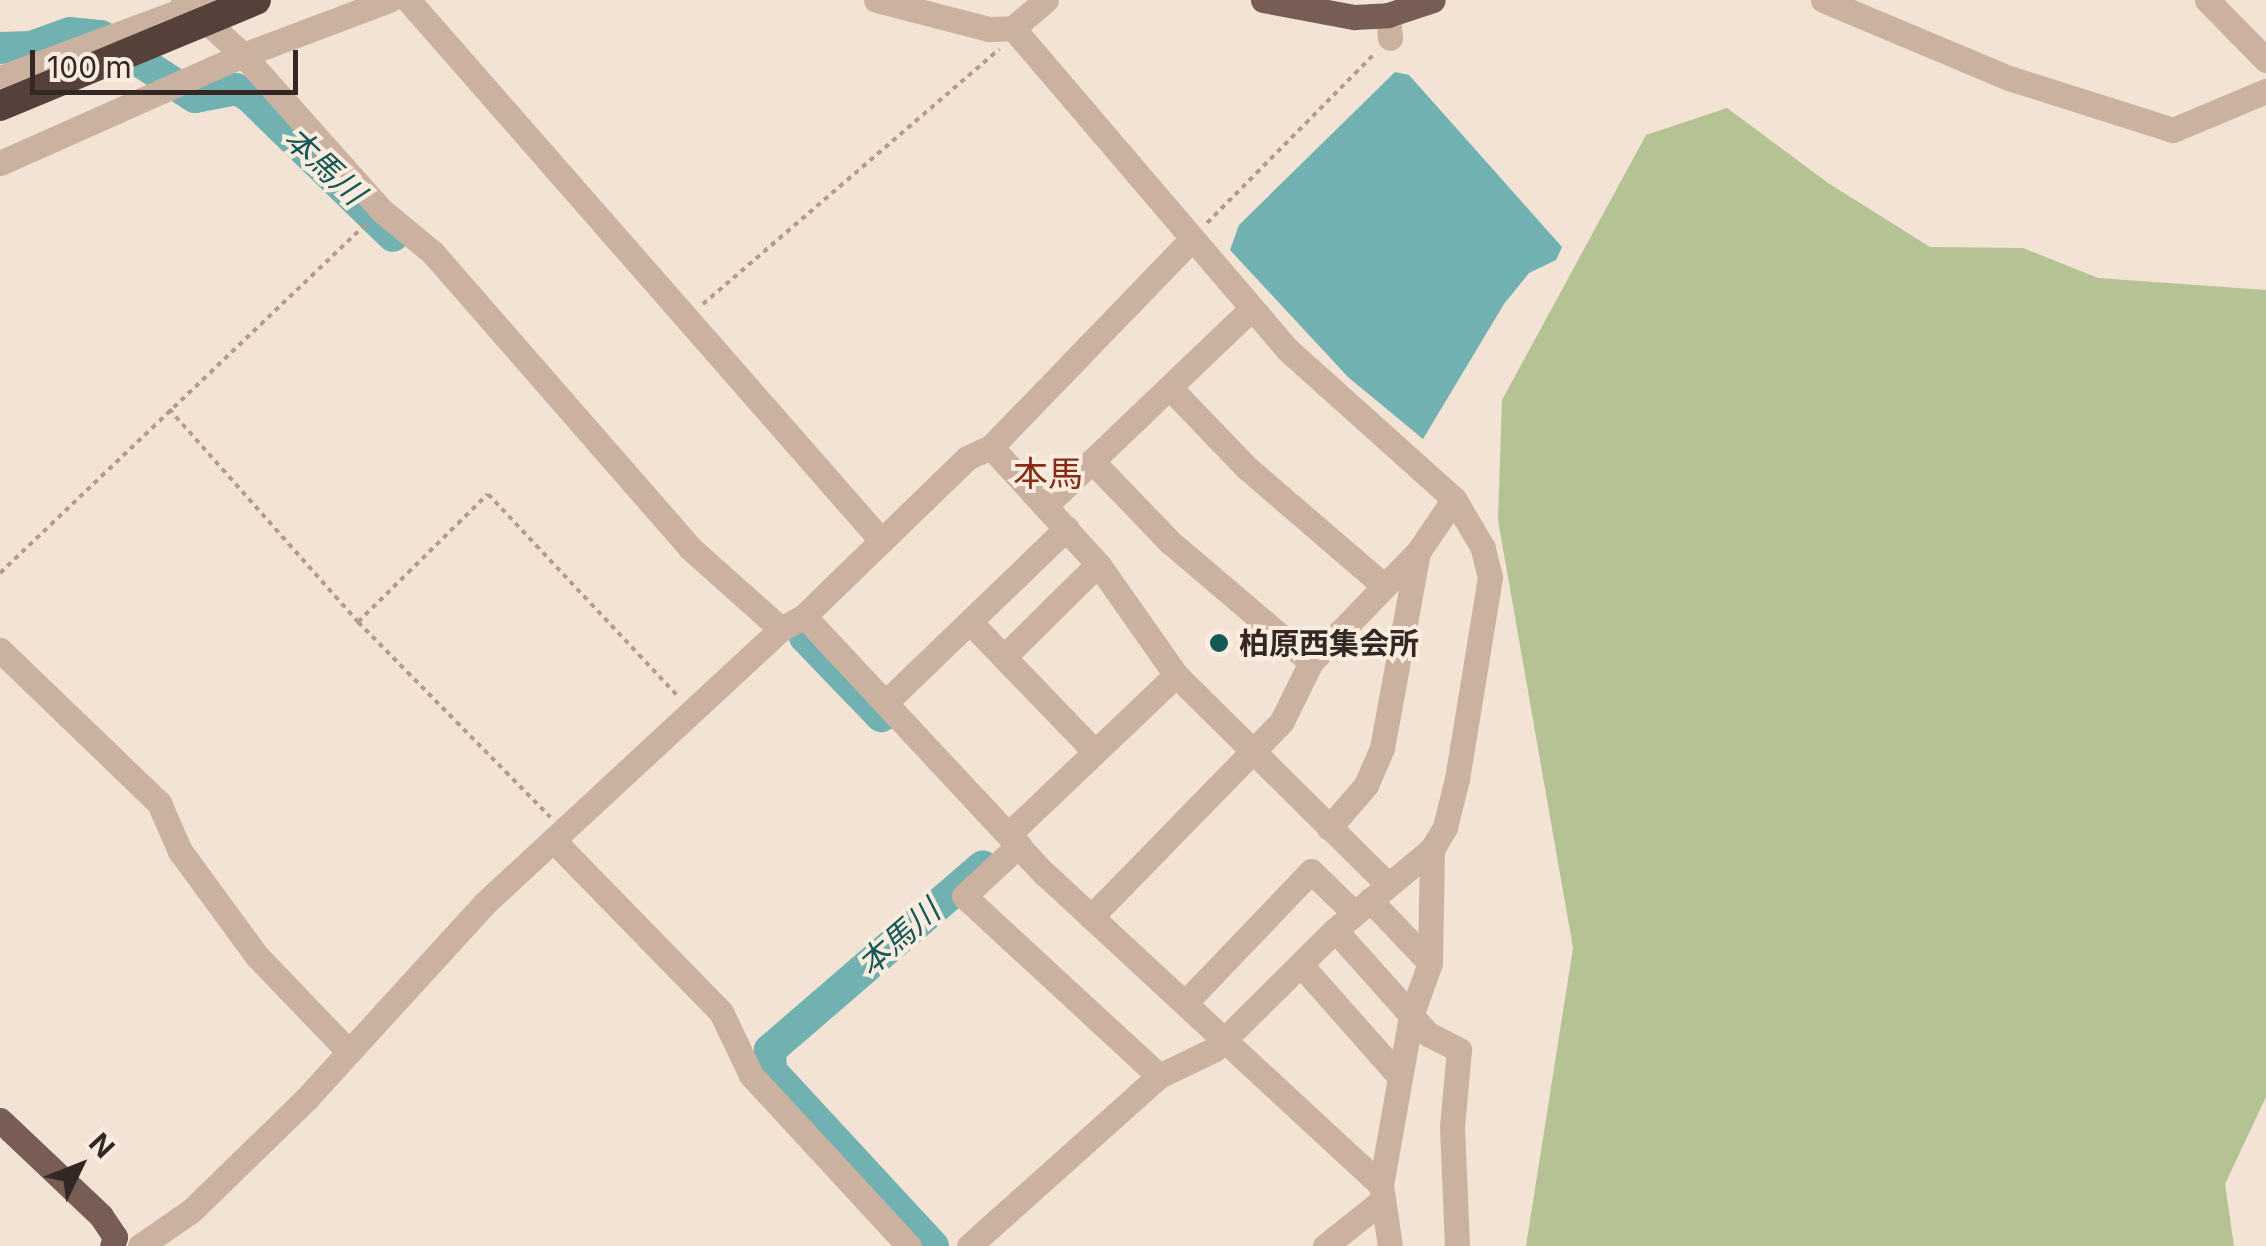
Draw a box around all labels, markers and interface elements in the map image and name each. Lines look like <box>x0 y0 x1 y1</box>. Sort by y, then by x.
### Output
scale bar <box>35 30 302 92</box>
text: 100 m <box>47 49 132 85</box>
water label: 本馬川 <box>276 119 372 213</box>
district label: 本馬 <box>1013 452 1083 494</box>
place label: 柏原西集会所 <box>1239 625 1419 661</box>
marker: 柏原西集会所 <box>1208 632 1230 654</box>
water label: 本馬川 <box>850 892 948 984</box>
north arrow <box>30 1116 130 1216</box>
text: N <box>82 1126 122 1165</box>

